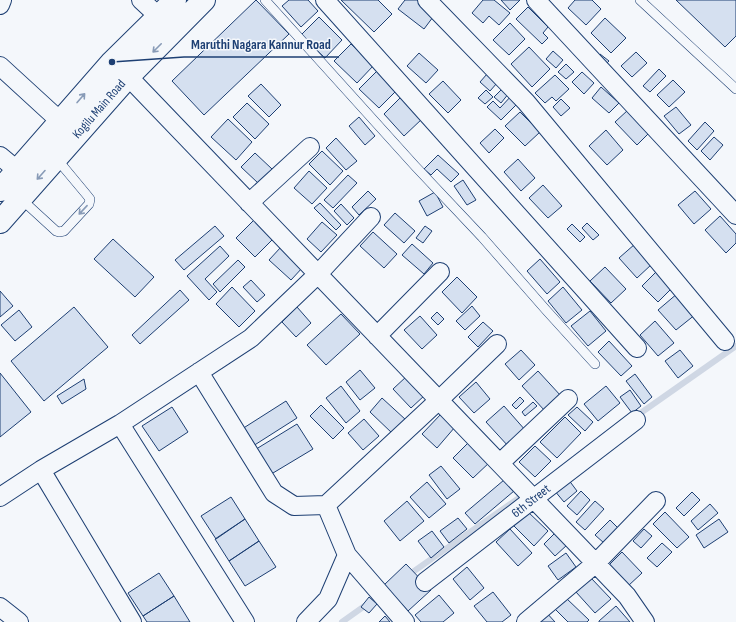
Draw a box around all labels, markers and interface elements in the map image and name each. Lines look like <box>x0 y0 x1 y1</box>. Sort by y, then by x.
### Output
callout: Maruthi Nagara Kannur Road <box>184 31 339 57</box>
text: Maruthi Nagara Kannur Road <box>191 36 331 53</box>
one-way arrow <box>152 43 162 53</box>
street label: Kogilu Main Road <box>69 76 129 142</box>
one-way arrow <box>76 93 86 103</box>
one-way arrow <box>37 170 46 180</box>
one-way arrow <box>79 205 88 216</box>
street label: 6th Street <box>508 481 554 521</box>

